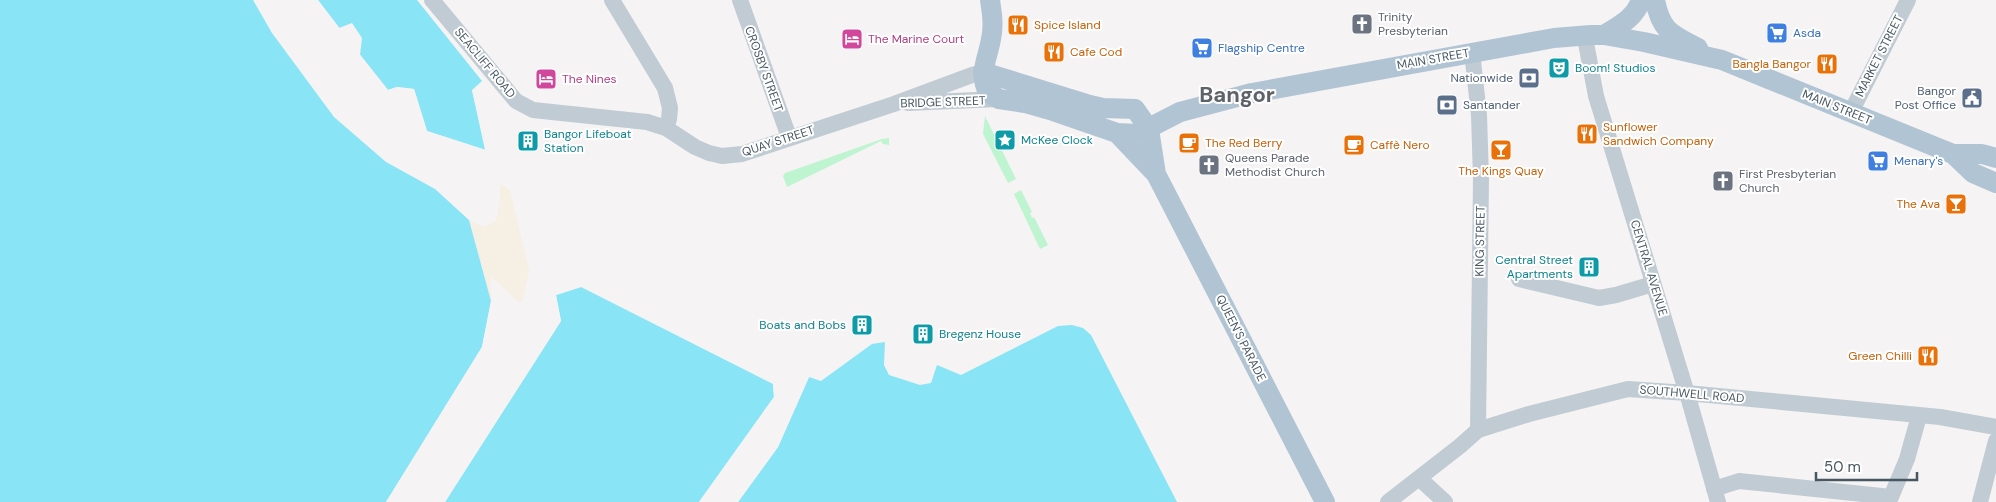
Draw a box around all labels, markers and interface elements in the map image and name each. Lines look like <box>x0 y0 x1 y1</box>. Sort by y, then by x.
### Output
place label: Trinity Presbyterian <box>1378 9 1448 39</box>
church icon: Trinity Presbyterian <box>1350 12 1374 36</box>
street label: MARKET STREET <box>1851 12 1907 100</box>
restaurant icon: Spice Island <box>1006 13 1030 37</box>
place label: Spice Island <box>1034 17 1101 33</box>
supermarket icon: Asda <box>1765 21 1789 45</box>
street label: CROSBY STREET <box>741 24 787 114</box>
street label: SEACLIFF ROAD <box>451 25 519 101</box>
place label: Asda <box>1793 25 1821 41</box>
hotel icon: The Marine Court <box>840 27 864 51</box>
place label: The Marine Court <box>868 31 965 47</box>
supermarket icon: Flagship Centre <box>1190 36 1214 60</box>
restaurant icon: Cafe Cod <box>1042 40 1066 64</box>
place label: Flagship Centre <box>1218 40 1305 56</box>
place label: Cafe Cod <box>1070 44 1122 60</box>
street label: MAIN STREET <box>1396 45 1471 73</box>
restaurant icon: Bangla Bangor <box>1815 52 1839 76</box>
theatre icon: Boom! Studios <box>1547 56 1571 80</box>
place label: Bangla Bangor <box>1733 56 1812 72</box>
place label: Boom! Studios <box>1575 60 1655 76</box>
bank icon: Nationwide <box>1517 66 1541 90</box>
hotel icon: The Nines <box>534 67 558 91</box>
place label: Nationwide <box>1450 70 1513 86</box>
place label: The Nines <box>562 71 617 87</box>
district label: Bangor <box>1199 80 1275 109</box>
place label: Bangor Post Office <box>1895 83 1957 113</box>
street label: MAIN STREET <box>1800 86 1874 128</box>
public building icon: Bangor Post Office <box>1960 86 1984 110</box>
street label: BRIDGE STREET <box>900 93 986 111</box>
bank icon: Santander <box>1435 93 1459 117</box>
place label: Santander <box>1463 97 1521 113</box>
place label: Sunflower Sandwich Company <box>1603 119 1714 149</box>
street label: QUAY STREET <box>740 122 816 160</box>
restaurant icon: Sunflower Sandwich Company <box>1575 122 1599 146</box>
place label: Bangor Lifeboat Station <box>544 126 632 156</box>
place icon: McKee Clock <box>993 128 1017 152</box>
building icon: Bangor Lifeboat Station <box>516 129 540 153</box>
cafe icon: The Red Berry <box>1177 131 1201 155</box>
place label: McKee Clock <box>1021 132 1093 148</box>
cafe icon: Caffè Nero <box>1342 133 1366 157</box>
place label: The Red Berry <box>1205 135 1283 151</box>
place label: Caffè Nero <box>1370 137 1430 153</box>
bar icon: The Kings Quay <box>1489 138 1513 162</box>
supermarket icon: Menary's <box>1866 149 1890 173</box>
place label: Queens Parade Methodist Church <box>1225 150 1325 180</box>
church icon: Queens Parade Methodist Church <box>1197 153 1221 177</box>
place label: Menary's <box>1894 153 1943 169</box>
place label: The Kings Quay <box>1458 163 1544 179</box>
place label: First Presbyterian Church <box>1739 166 1836 196</box>
church icon: First Presbyterian Church <box>1711 169 1735 193</box>
bar icon: The Ava <box>1944 192 1968 216</box>
place label: The Ava <box>1896 196 1940 212</box>
street label: KING STREET <box>1471 205 1489 277</box>
street label: CENTRAL AVENUE <box>1627 218 1671 318</box>
place label: Central Street Apartments <box>1495 252 1573 282</box>
building icon: Central Street Apartments <box>1577 255 1601 279</box>
street label: QUEEN'S PARADE <box>1212 292 1270 384</box>
building icon: Boats and Bobs <box>850 313 874 337</box>
place label: Boats and Bobs <box>759 317 846 333</box>
building icon: Bregenz House <box>911 322 935 346</box>
place label: Bregenz House <box>939 326 1021 342</box>
restaurant icon: Green Chilli <box>1916 344 1940 368</box>
place label: Green Chilli <box>1848 348 1912 364</box>
street label: SOUTHWELL ROAD <box>1639 381 1745 407</box>
scale bar <box>1816 450 1917 482</box>
text: 50 m <box>1824 457 1861 477</box>

